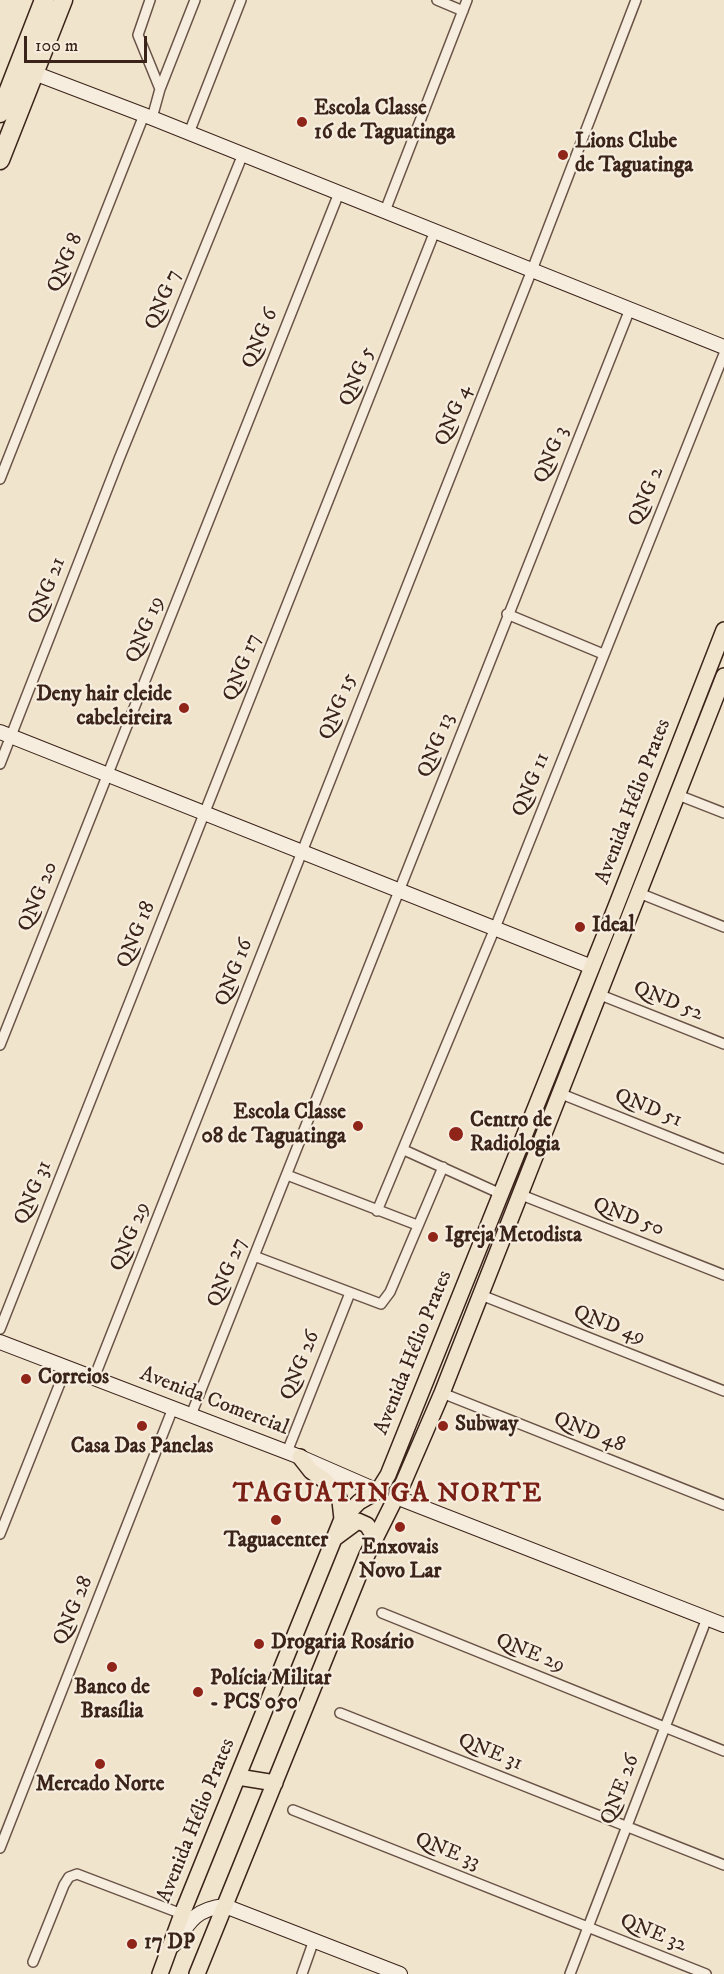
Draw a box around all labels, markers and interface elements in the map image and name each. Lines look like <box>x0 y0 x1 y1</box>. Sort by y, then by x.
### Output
scale bar <box>27 24 150 62</box>
text: 100 m <box>35 35 78 57</box>
place label: Escola Classe 16 de Taguatinga <box>314 97 455 147</box>
marker: Escola Classe 16 de Taguatinga <box>295 115 309 129</box>
place label: Lions Clube de Taguatinga <box>575 130 693 180</box>
marker: Lions Clube de Taguatinga <box>556 148 570 162</box>
street label: QNG 8 <box>43 230 89 296</box>
street label: QNG 7 <box>141 266 187 334</box>
street label: QNG 6 <box>238 305 284 373</box>
street label: QNG 5 <box>335 344 381 410</box>
street label: QNG 4 <box>430 382 478 450</box>
street label: QNG 3 <box>529 423 575 487</box>
street label: QNG 2 <box>624 464 670 530</box>
street label: QNG 21 <box>24 554 72 628</box>
street label: QNG 19 <box>121 593 171 667</box>
street label: QNG 17 <box>219 631 267 705</box>
street label: QNG 15 <box>315 670 363 744</box>
place label: Deny hair cleide cabeleireira <box>36 683 172 733</box>
marker: Deny hair cleide cabeleireira <box>177 701 191 715</box>
street label: QNG 13 <box>413 710 461 782</box>
street label: Avenida Hélio Prates <box>591 716 677 888</box>
street label: QNG 11 <box>508 749 556 821</box>
street label: QNG 20 <box>14 858 64 936</box>
street label: QNG 18 <box>112 898 162 972</box>
place label: Ideal <box>592 914 635 940</box>
marker: Ideal <box>573 920 587 934</box>
street label: QNG 16 <box>211 936 259 1010</box>
street label: QND 52 <box>629 977 707 1027</box>
street label: QND 51 <box>610 1084 686 1134</box>
place label: Escola Classe 08 de Taguatinga <box>202 1101 346 1151</box>
place label: Centro de Radiologia <box>470 1109 560 1159</box>
marker: Escola Classe 08 de Taguatinga <box>351 1119 365 1133</box>
marker: Centro de Radiologia <box>447 1125 465 1143</box>
street label: QNG 31 <box>10 1157 58 1229</box>
street label: QND 50 <box>589 1193 667 1243</box>
street label: QNG 29 <box>106 1199 156 1275</box>
place label: Igreja Metodista <box>445 1224 582 1250</box>
marker: Igreja Metodista <box>426 1230 440 1244</box>
street label: QNG 27 <box>203 1235 253 1311</box>
street label: Avenida Hélio Prates <box>370 1267 458 1439</box>
street label: QND 49 <box>569 1301 649 1351</box>
street label: QNG 26 <box>276 1328 326 1404</box>
street label: Avenida Comercial <box>136 1362 292 1442</box>
place label: Correios <box>38 1366 109 1392</box>
marker: Correios <box>19 1372 33 1386</box>
street label: QND 48 <box>549 1407 629 1459</box>
place label: Subway <box>455 1413 518 1439</box>
marker: Casa Das Panelas <box>135 1419 149 1433</box>
marker: Subway <box>436 1419 450 1433</box>
place label: Casa Das Panelas <box>71 1435 213 1461</box>
district label: TAGUATINGA NORTE <box>233 1479 543 1511</box>
marker: Taguacenter <box>269 1513 283 1527</box>
marker: Enxovais Novo Lar <box>393 1520 407 1534</box>
place label: Taguacenter <box>224 1529 328 1555</box>
place label: Enxovais Novo Lar <box>359 1536 441 1586</box>
street label: QNG 28 <box>49 1573 99 1649</box>
street label: QNE 29 <box>492 1629 568 1679</box>
place label: Drogaria Rosário <box>271 1631 414 1657</box>
marker: Drogaria Rosário <box>252 1637 266 1651</box>
marker: Banco de Brasília <box>105 1660 119 1674</box>
place label: Polícia Militar - PCS 050 <box>210 1667 331 1717</box>
place label: Banco de Brasília <box>74 1676 150 1726</box>
marker: Polícia Militar - PCS 050 <box>191 1685 205 1699</box>
street label: QNE 31 <box>454 1729 526 1777</box>
street label: Avenida Hélio Prates <box>153 1735 241 1907</box>
street label: QNE 26 <box>596 1751 646 1829</box>
marker: Mercado Norte <box>93 1757 107 1771</box>
place label: Mercado Norte <box>36 1773 164 1799</box>
street label: QNE 33 <box>411 1828 483 1876</box>
street label: QNE 32 <box>616 1909 690 1959</box>
place label: 17 DP <box>144 1931 195 1957</box>
marker: 17 DP <box>125 1937 139 1951</box>

